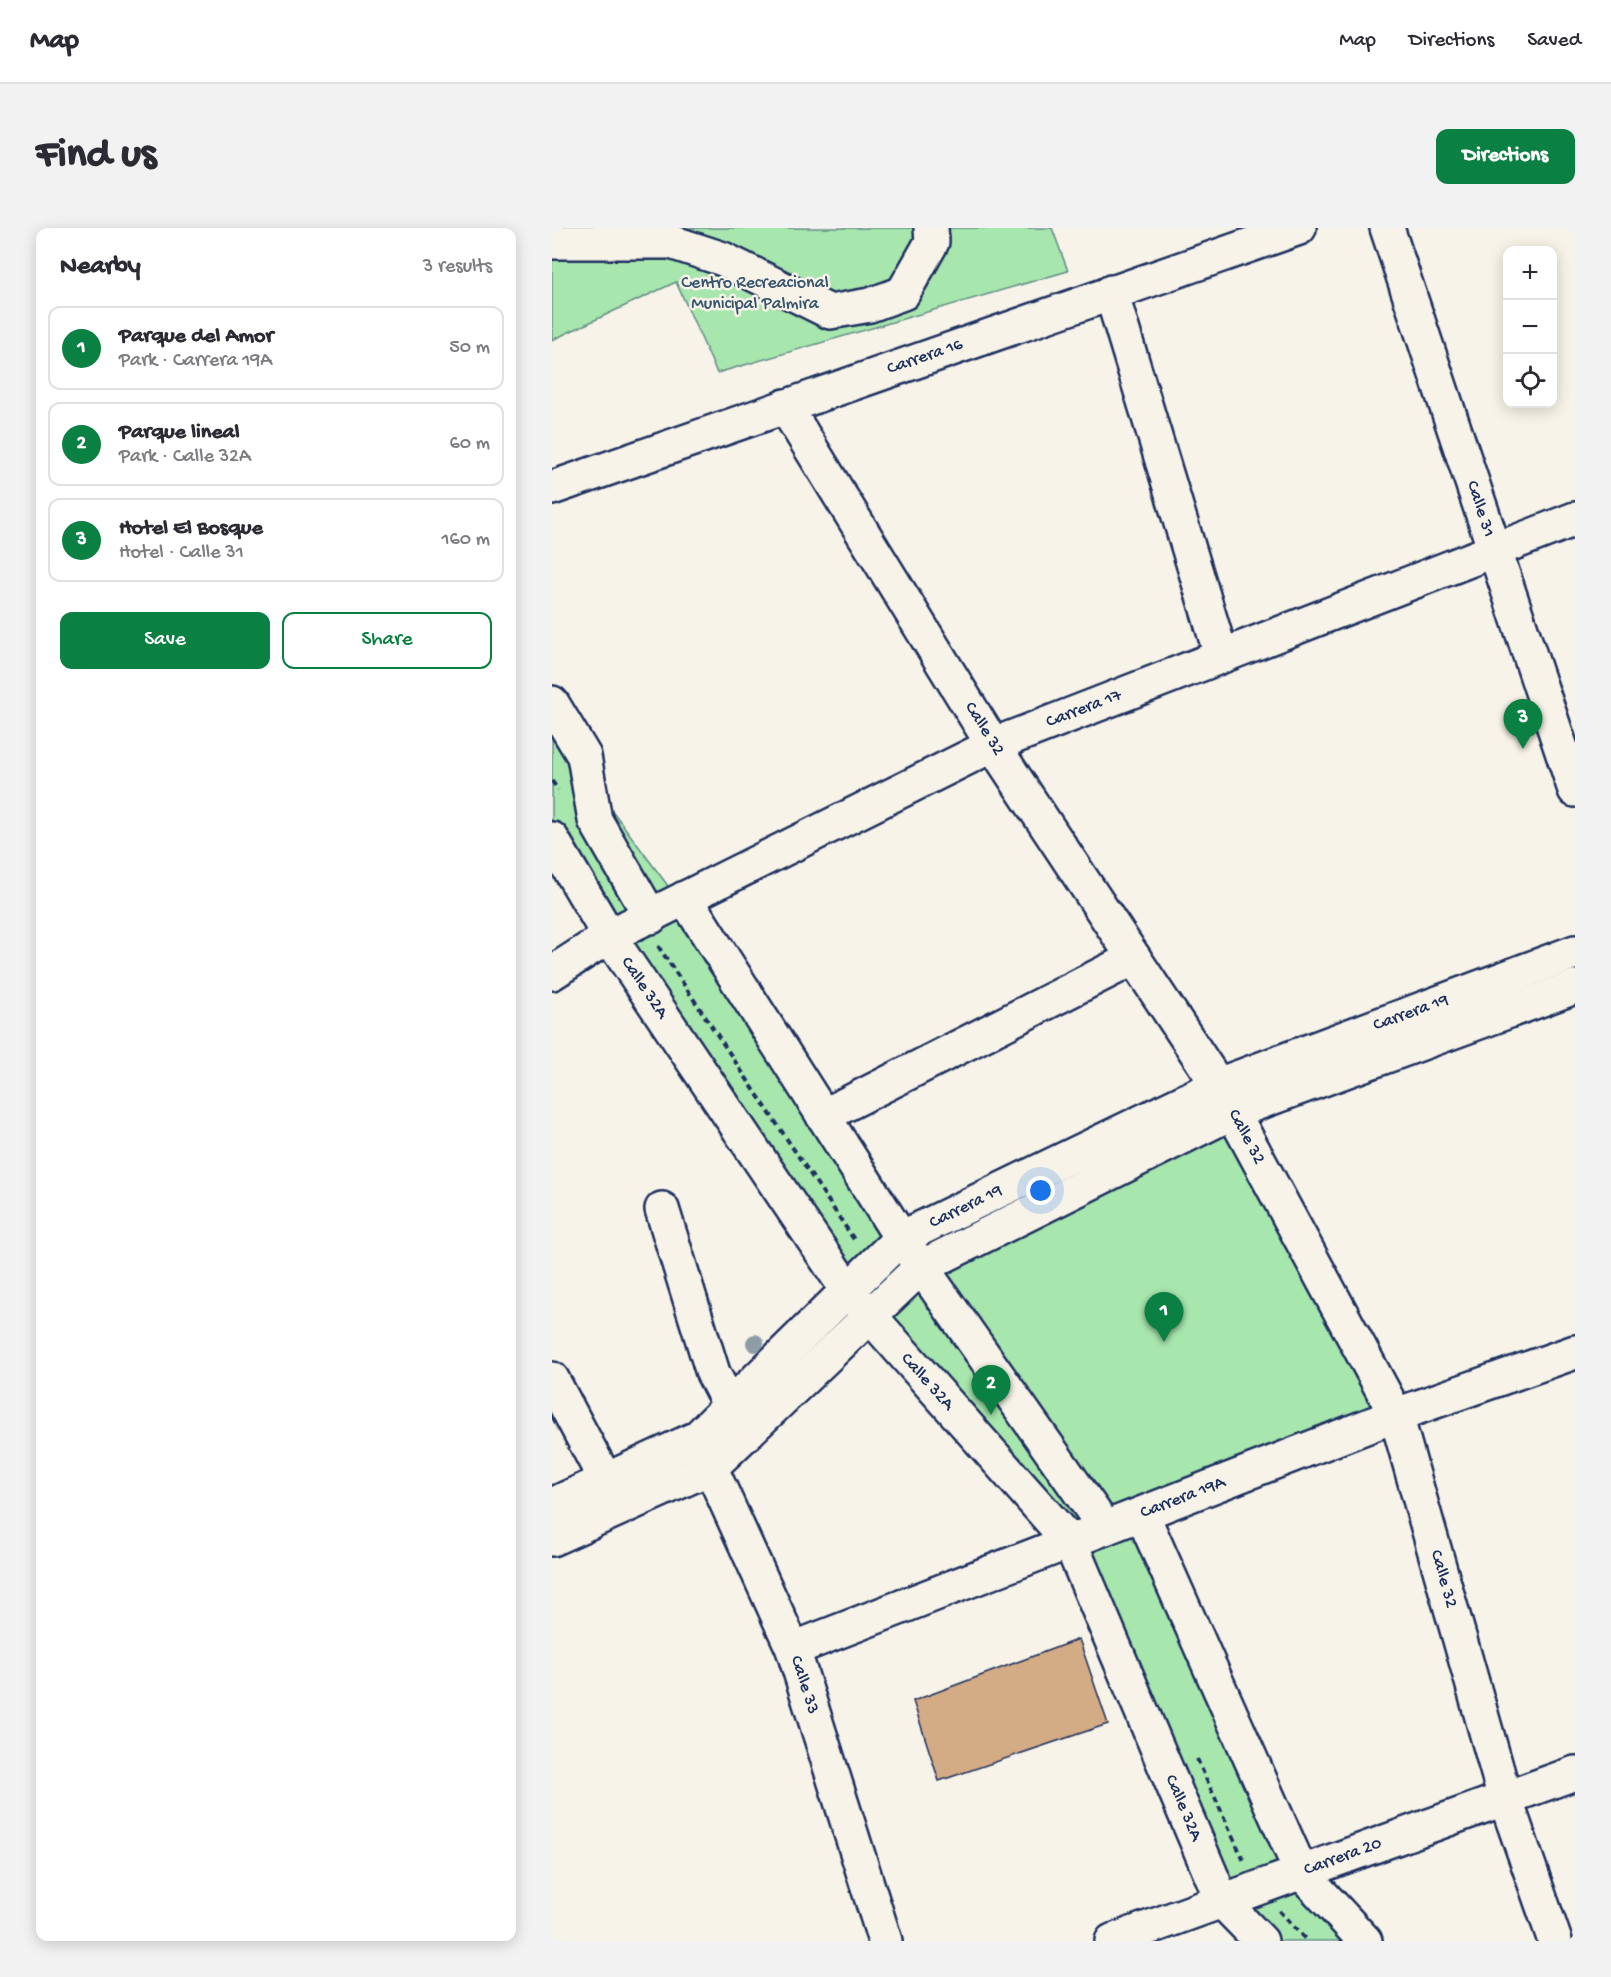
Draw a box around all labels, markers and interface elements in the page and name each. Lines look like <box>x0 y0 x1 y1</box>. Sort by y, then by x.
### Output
text: Map <box>30 25 79 58</box>
text: Map <box>1339 29 1376 54</box>
text: Directions <box>1409 29 1494 54</box>
text: Saved <box>1527 29 1581 54</box>
button: Directions <box>1436 129 1575 184</box>
text: Find us <box>36 132 156 181</box>
map controls <box>1503 246 1557 408</box>
button: + <box>1503 246 1557 300</box>
text: Nearby <box>60 252 141 283</box>
text: 3 results <box>423 256 492 279</box>
park label: Centro Recreacional Municipal Palmira <box>681 273 829 315</box>
button: − <box>1503 300 1557 354</box>
text: Parque del Amor <box>119 324 273 350</box>
street label: Carrera 16 <box>884 334 966 380</box>
text: 1 <box>77 337 86 360</box>
text: 50 m <box>449 337 490 360</box>
text: Park · Carrera 19A <box>119 350 272 373</box>
button: locate <box>1503 354 1557 408</box>
text: Parque lineal <box>119 420 240 446</box>
text: 2 <box>77 433 86 456</box>
text: 60 m <box>450 433 490 456</box>
text: Park · Calle 32A <box>119 446 251 469</box>
street label: Calle 31 <box>1461 478 1499 540</box>
text: Hotel El Bosque <box>119 516 263 542</box>
text: 3 <box>76 529 87 552</box>
text: 160 m <box>441 529 490 552</box>
text: Hotel · Calle 31 <box>119 542 244 565</box>
button: Save <box>60 612 270 669</box>
button: Share <box>282 612 492 669</box>
street label: Carrera 17 <box>1043 685 1125 733</box>
street label: Calle 32 <box>959 698 1009 760</box>
pin: 3 <box>1504 700 1542 749</box>
street label: Calle 32A <box>616 953 673 1024</box>
street label: Carrera 19 <box>1370 990 1452 1036</box>
street label: Calle 32 <box>1223 1106 1269 1168</box>
your location <box>1026 1176 1055 1205</box>
street label: Carrera 19 <box>926 1180 1006 1234</box>
pin: 1 <box>1144 1292 1184 1342</box>
street label: Calle 32A <box>896 1349 959 1416</box>
pin: 2 <box>972 1366 1010 1415</box>
street label: Carrera 19A <box>1138 1472 1230 1524</box>
street label: Calle 32 <box>1425 1548 1461 1611</box>
street label: Calle 33 <box>785 1653 823 1717</box>
street label: Calle 32A <box>1160 1772 1207 1846</box>
street label: Carrera 20 <box>1301 1833 1385 1881</box>

